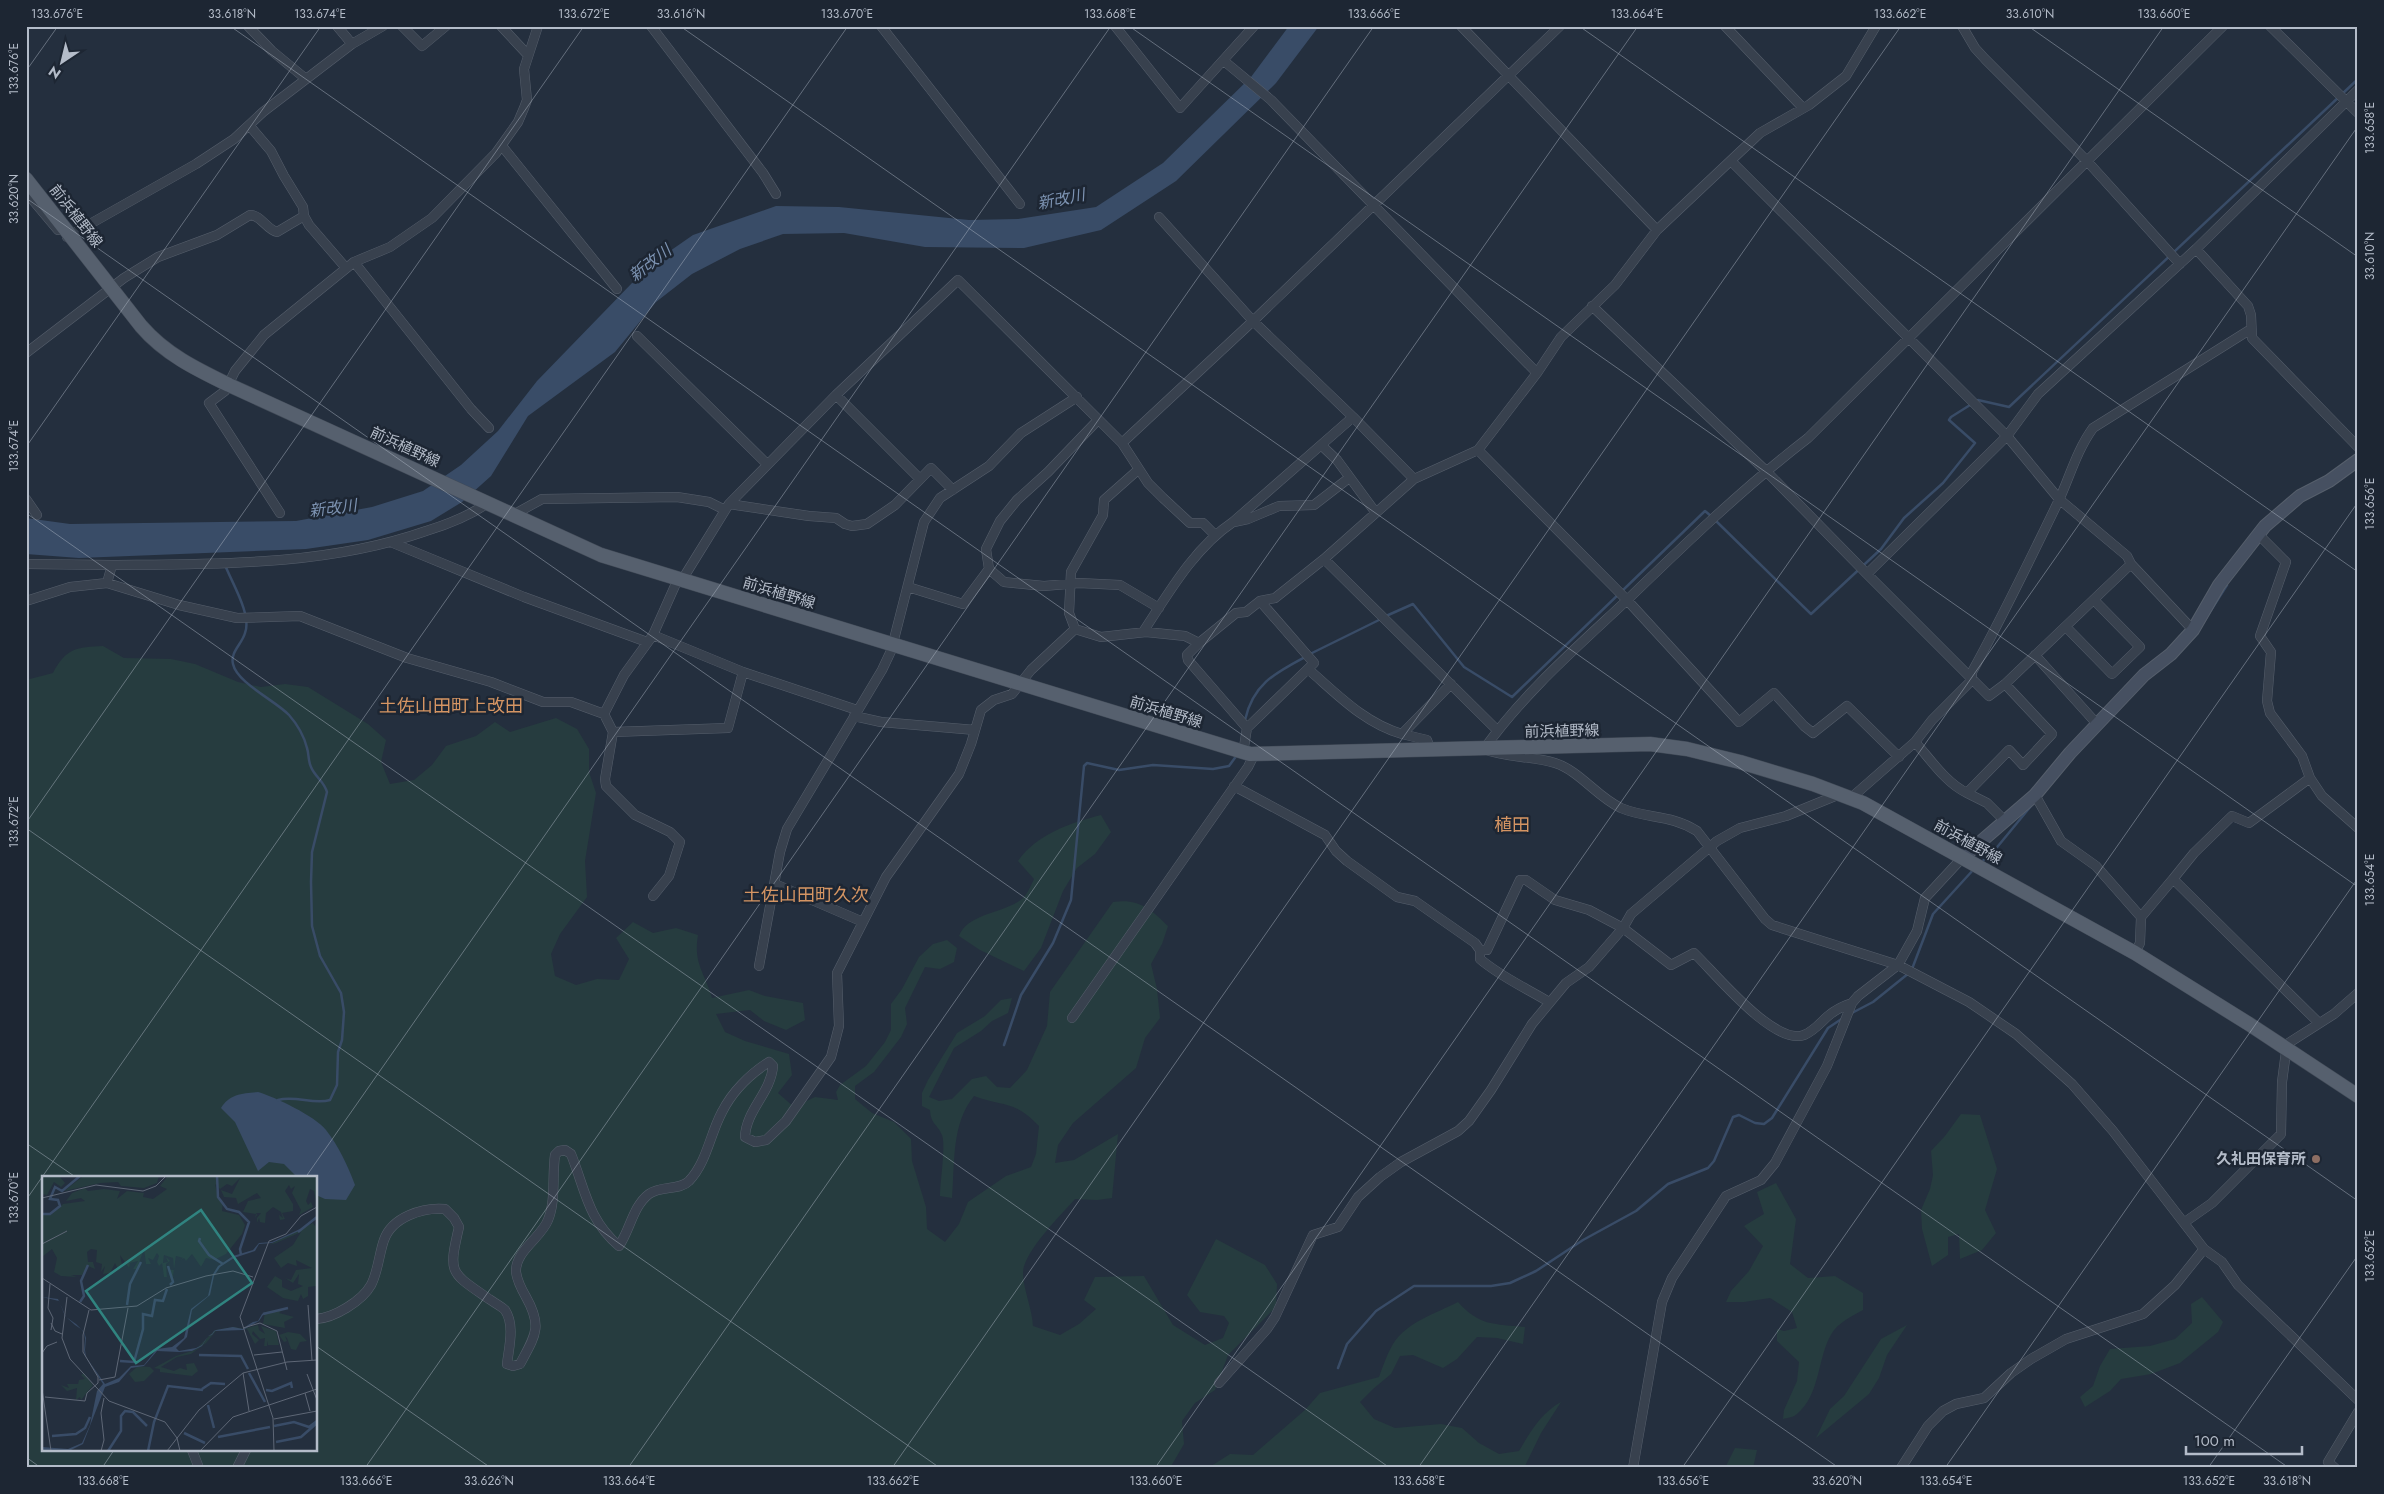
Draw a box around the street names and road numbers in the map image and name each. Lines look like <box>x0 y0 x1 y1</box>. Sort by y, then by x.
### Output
street label: 前浜植野線 <box>44 180 108 252</box>
street label: 前浜植野線 <box>366 421 444 473</box>
street label: 前浜植野線 <box>740 572 818 614</box>
street label: 前浜植野線 <box>1127 691 1205 733</box>
street label: 前浜植野線 <box>1524 719 1600 743</box>
street label: 前浜植野線 <box>1930 814 2006 870</box>

